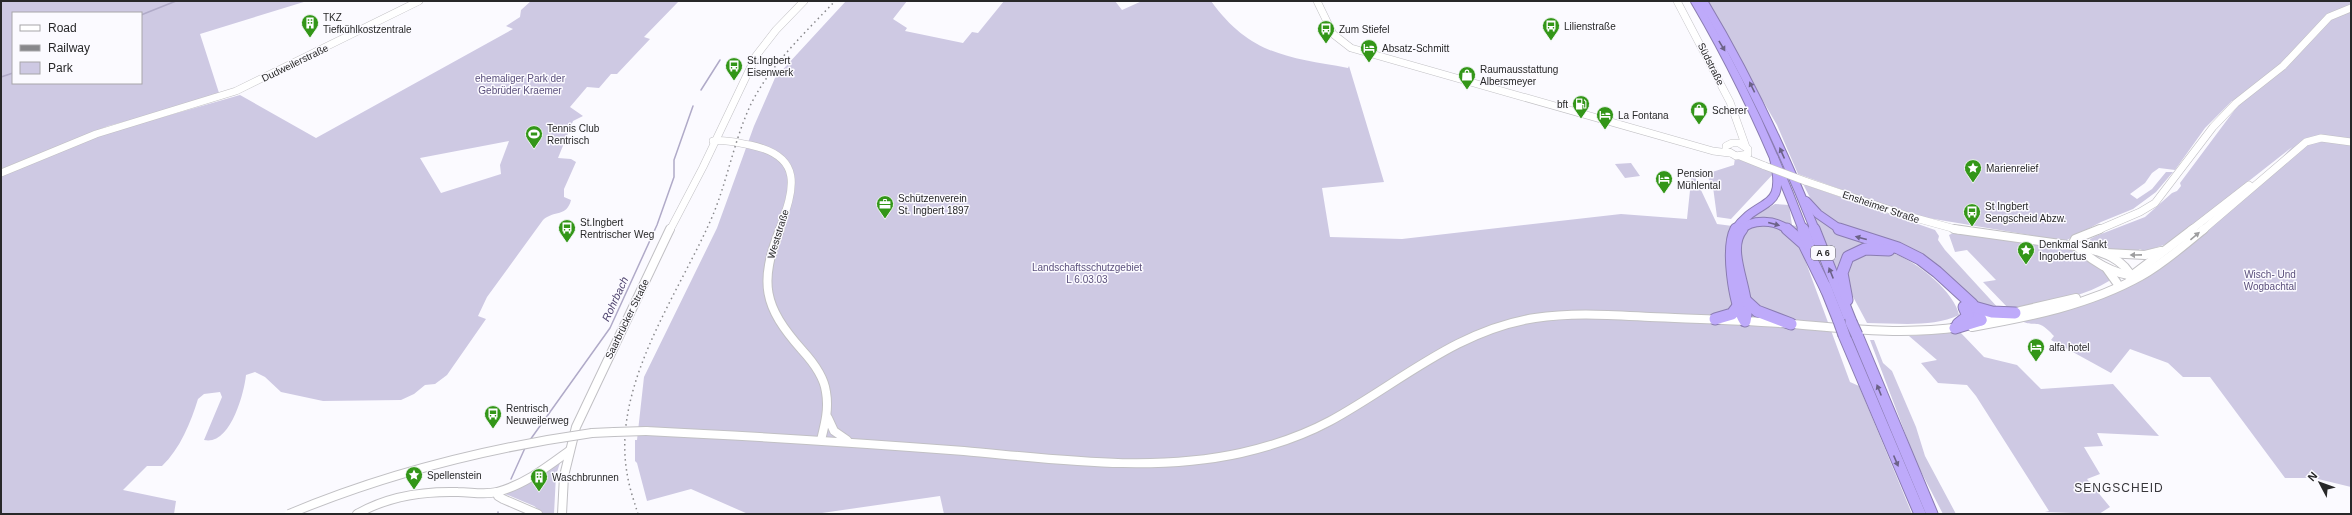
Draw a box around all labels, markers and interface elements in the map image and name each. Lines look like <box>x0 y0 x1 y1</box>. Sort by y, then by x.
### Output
legend <box>12 12 142 84</box>
place label: TKZ Tiefkühlkostzentrale <box>323 12 412 35</box>
building icon: TKZ Tiefkühlkostzentrale <box>300 13 320 38</box>
bus stop icon: Lilienstraße <box>1541 16 1561 41</box>
bus stop icon: Zum Stiefel <box>1316 19 1336 44</box>
text: Road <box>48 21 77 35</box>
place label: Lilienstraße <box>1564 21 1616 32</box>
place label: Zum Stiefel <box>1339 24 1390 35</box>
hotel icon: Absatz-Schmitt <box>1359 38 1379 63</box>
one-way arrow <box>1718 40 1725 52</box>
text: Railway <box>48 41 90 55</box>
street label: Südstraße <box>1696 41 1727 87</box>
street label: Dudweilerstraße <box>260 42 331 84</box>
place label: Absatz-Schmitt <box>1382 43 1449 54</box>
place label: St.Ingbert Eisenwerk <box>747 55 794 78</box>
bus stop icon: St.Ingbert Eisenwerk <box>724 56 744 81</box>
text: Park <box>48 61 74 75</box>
place label: Raumausstattung Albersmeyer <box>1480 64 1558 87</box>
shop icon: Raumausstattung Albersmeyer <box>1457 65 1477 90</box>
park label: ehemaliger Park der Gebrüder Kraemer <box>475 73 566 96</box>
one-way arrow <box>1749 81 1755 92</box>
fuel station icon: bft <box>1571 94 1591 119</box>
place label: bft <box>1557 99 1568 110</box>
shop icon: Scherer <box>1689 100 1709 125</box>
hotel icon: La Fontana <box>1595 105 1615 130</box>
place label: Scherer <box>1712 105 1748 116</box>
place label: La Fontana <box>1618 110 1669 121</box>
place label: Tennis Club Rentrisch <box>547 123 600 146</box>
sports icon: Tennis Club Rentrisch <box>524 124 544 149</box>
one-way arrow <box>1779 147 1786 159</box>
place icon: Marienrelief <box>1963 158 1983 183</box>
place label: Marienrelief <box>1986 163 2038 174</box>
place label: Pension Mühlental <box>1677 168 1720 191</box>
hotel icon: Pension Mühlental <box>1654 169 1674 194</box>
street label: Ensheimer Straße <box>1841 189 1921 225</box>
place label: Schützenverein St. Ingbert 1897 <box>898 193 970 216</box>
office icon: Schützenverein St. Ingbert 1897 <box>875 194 895 219</box>
place label: St Ingbert Sengscheid Abzw. <box>1985 201 2066 224</box>
bus stop icon: St Ingbert Sengscheid Abzw. <box>1962 202 1982 227</box>
street label: Weststraße <box>765 208 791 260</box>
place label: St.Ingbert Rentrischer Weg <box>580 217 654 240</box>
bus stop icon: St.Ingbert Rentrischer Weg <box>557 218 577 243</box>
one-way arrow <box>1769 221 1781 227</box>
one-way arrow <box>2190 232 2201 240</box>
one-way arrow <box>1854 235 1866 241</box>
place label: Denkmal Sankt Ingobertus <box>2039 239 2107 262</box>
place icon: Denkmal Sankt Ingobertus <box>2016 240 2036 265</box>
road number: A 6 <box>1811 246 1835 260</box>
one-way arrow <box>2129 252 2142 258</box>
park label: Landschaftsschutzgebiet L 6.03.03 <box>1032 262 1142 285</box>
one-way arrow <box>1828 266 1834 278</box>
park label: Wisch- Und Wogbachtal <box>2244 269 2296 292</box>
water label: Rohrbach <box>599 275 631 323</box>
street label: Saarbrücker Straße <box>603 277 651 361</box>
hotel icon: alfa hotel <box>2026 337 2046 362</box>
place label: alfa hotel <box>2049 342 2090 353</box>
one-way arrow <box>1875 384 1881 396</box>
place label: Rentrisch Neuweilerweg <box>506 403 569 426</box>
bus stop icon: Rentrisch Neuweilerweg <box>483 404 503 429</box>
one-way arrow <box>1893 456 1899 467</box>
north arrow <box>2300 463 2340 503</box>
place icon: Spellenstein <box>404 465 424 490</box>
building icon: Waschbrunnen <box>529 467 549 492</box>
text: N <box>2305 469 2320 483</box>
place label: Spellenstein <box>427 470 481 481</box>
place label: Waschbrunnen <box>552 472 619 483</box>
district label: SENGSCHEID <box>2074 481 2164 495</box>

